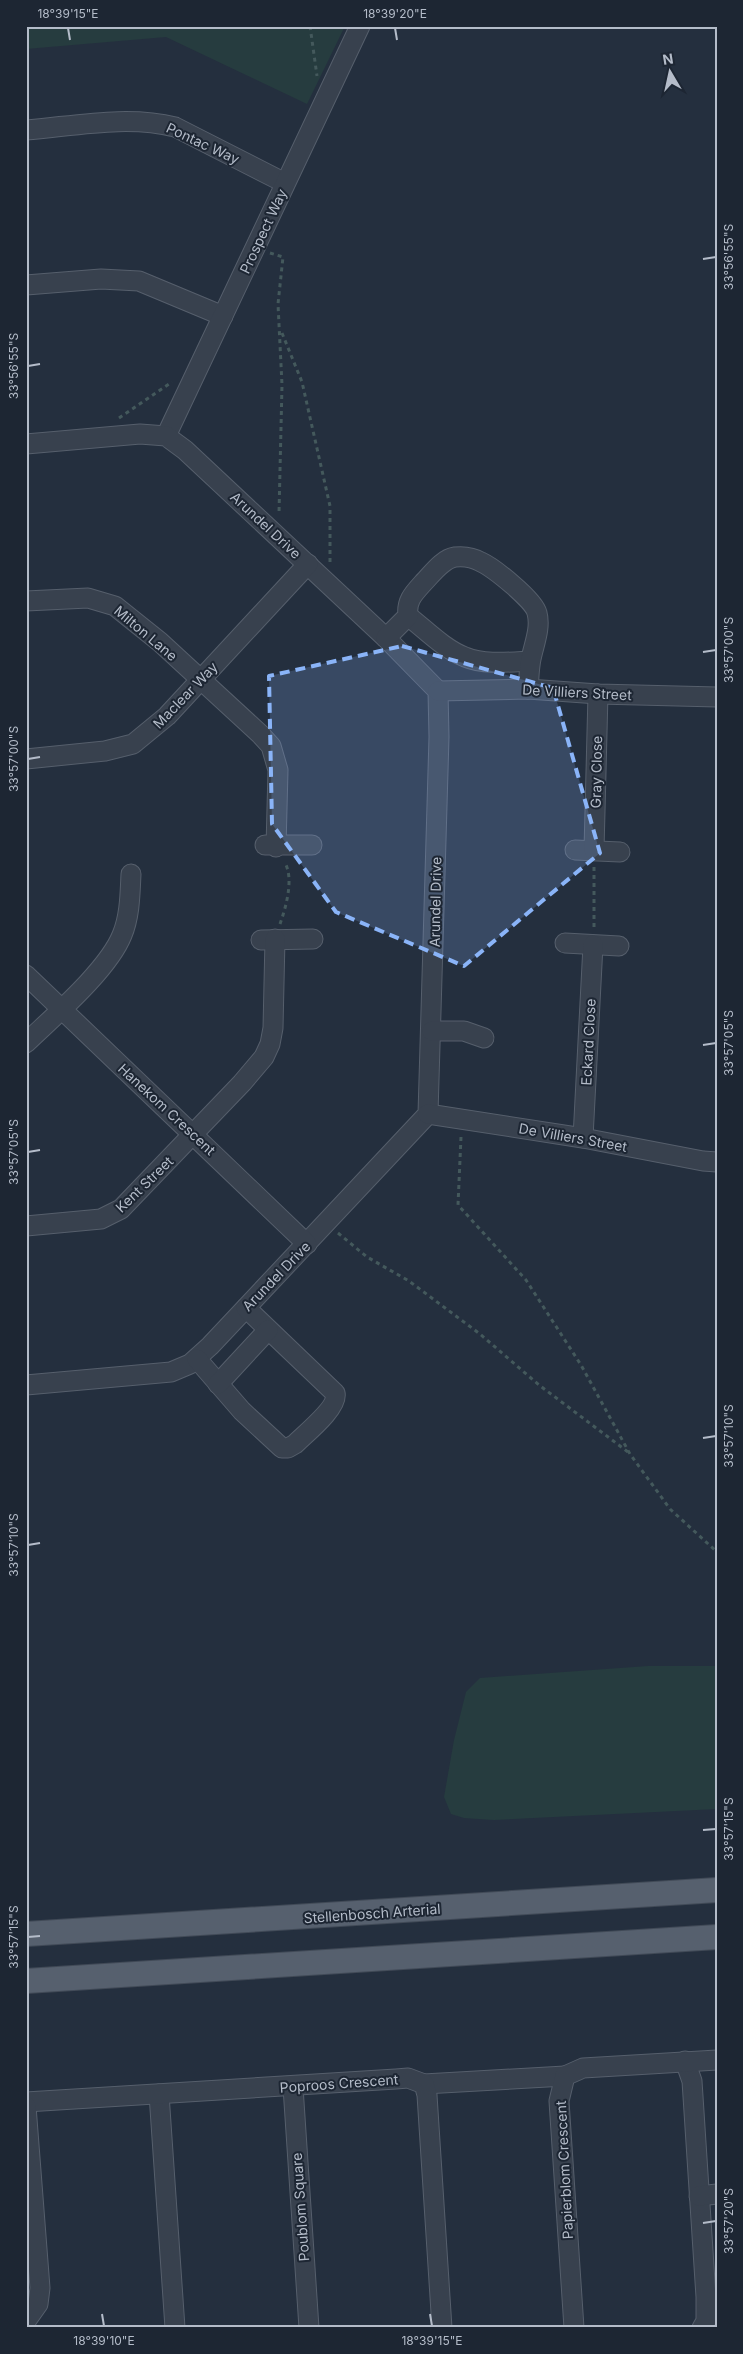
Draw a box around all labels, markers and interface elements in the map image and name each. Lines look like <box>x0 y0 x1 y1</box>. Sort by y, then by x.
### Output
text: 18°39'15"E <box>37 6 99 21</box>
text: 18°39'20"E <box>363 6 427 21</box>
north arrow <box>646 48 696 98</box>
text: N <box>661 49 674 68</box>
street label: Pontac Way <box>164 119 242 167</box>
street label: Prospect Way <box>236 186 290 276</box>
text: 33°56'55"S <box>721 224 736 290</box>
text: 33°56'55"S <box>6 333 21 399</box>
street label: Arundel Drive <box>227 488 305 562</box>
street label: Milton Lane <box>111 602 181 664</box>
text: 33°57'00"S <box>721 617 736 683</box>
street label: Maclear Way <box>149 658 221 732</box>
street label: De Villiers Street <box>522 681 633 703</box>
text: 33°57'00"S <box>6 726 21 792</box>
street label: Gray Close <box>587 735 605 809</box>
street label: Arundel Drive <box>426 857 444 947</box>
street label: Eckard Close <box>577 998 599 1086</box>
text: 33°57'05"S <box>721 1010 736 1076</box>
street label: Hanekom Crescent <box>115 1060 219 1159</box>
text: 33°57'05"S <box>6 1119 21 1185</box>
street label: De Villiers Street <box>518 1119 629 1155</box>
street label: Kent Street <box>112 1152 177 1216</box>
street label: Arundel Drive <box>239 1238 313 1314</box>
text: 33°57'10"S <box>721 1404 736 1468</box>
text: 33°57'10"S <box>6 1513 21 1577</box>
text: 33°57'15"S <box>721 1797 736 1861</box>
street label: Stellenbosch Arterial <box>303 1900 441 1926</box>
text: 33°57'15"S <box>6 1905 21 1969</box>
street label: Poproos Crescent <box>279 2070 399 2096</box>
street label: Papierblom Crescent <box>552 2100 576 2240</box>
street label: Poublom Square <box>288 2152 312 2262</box>
text: 33°57'20"S <box>721 2188 736 2254</box>
text: 18°39'10"E <box>73 2333 135 2348</box>
text: 18°39'15"E <box>401 2333 463 2348</box>

